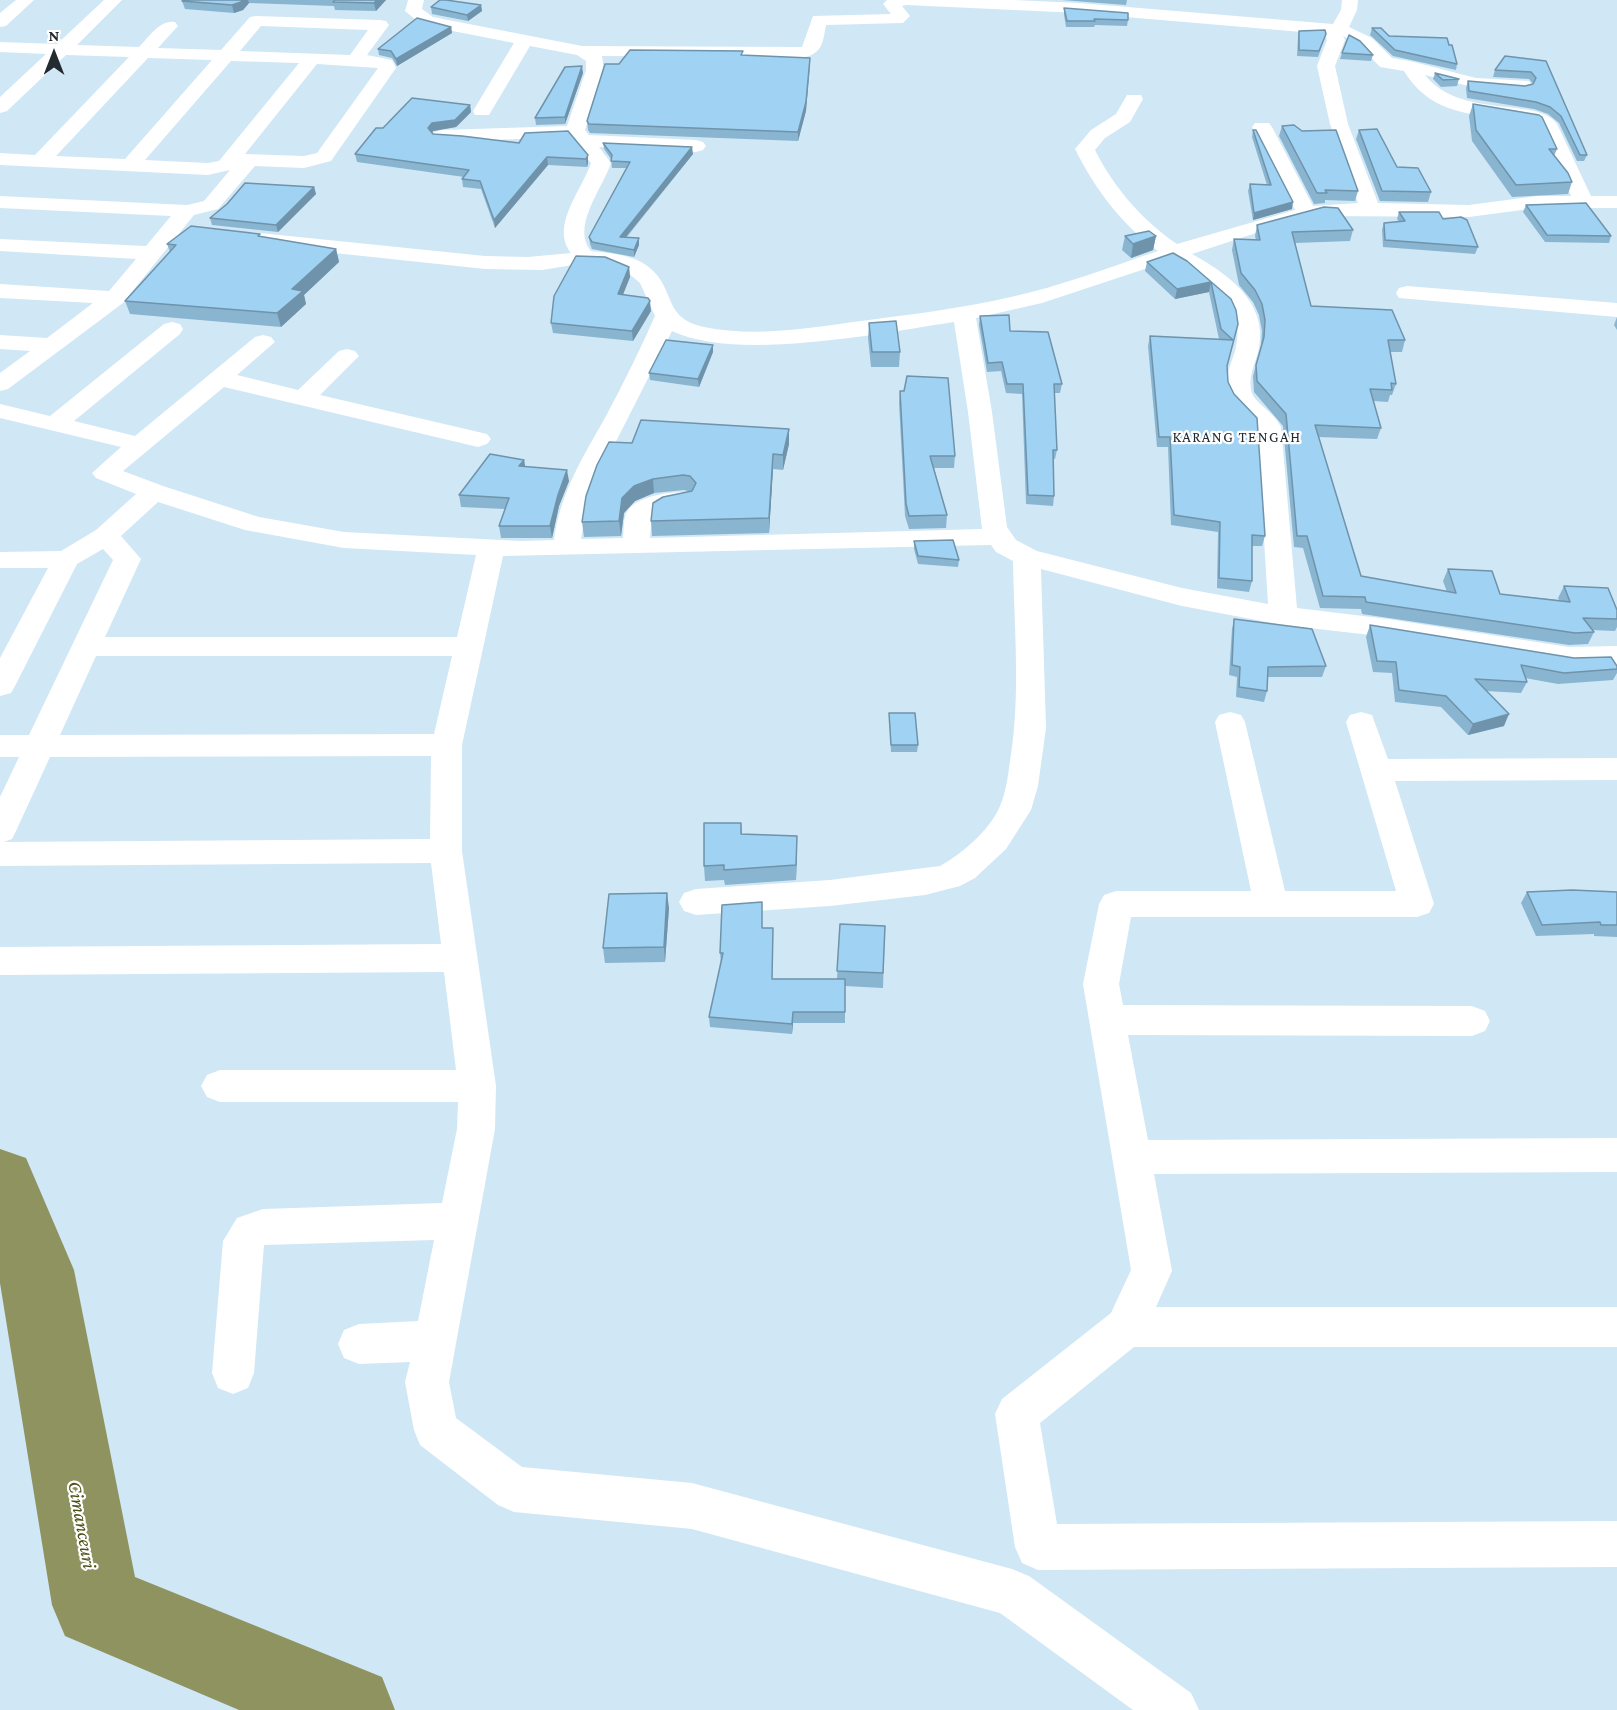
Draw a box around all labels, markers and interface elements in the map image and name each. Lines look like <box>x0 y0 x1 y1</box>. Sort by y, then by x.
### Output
north arrow <box>24 24 84 84</box>
text: N <box>49 27 59 44</box>
district label: KARANG TENGAH <box>1173 428 1301 446</box>
water label: Cimanceuri <box>63 1479 101 1571</box>

